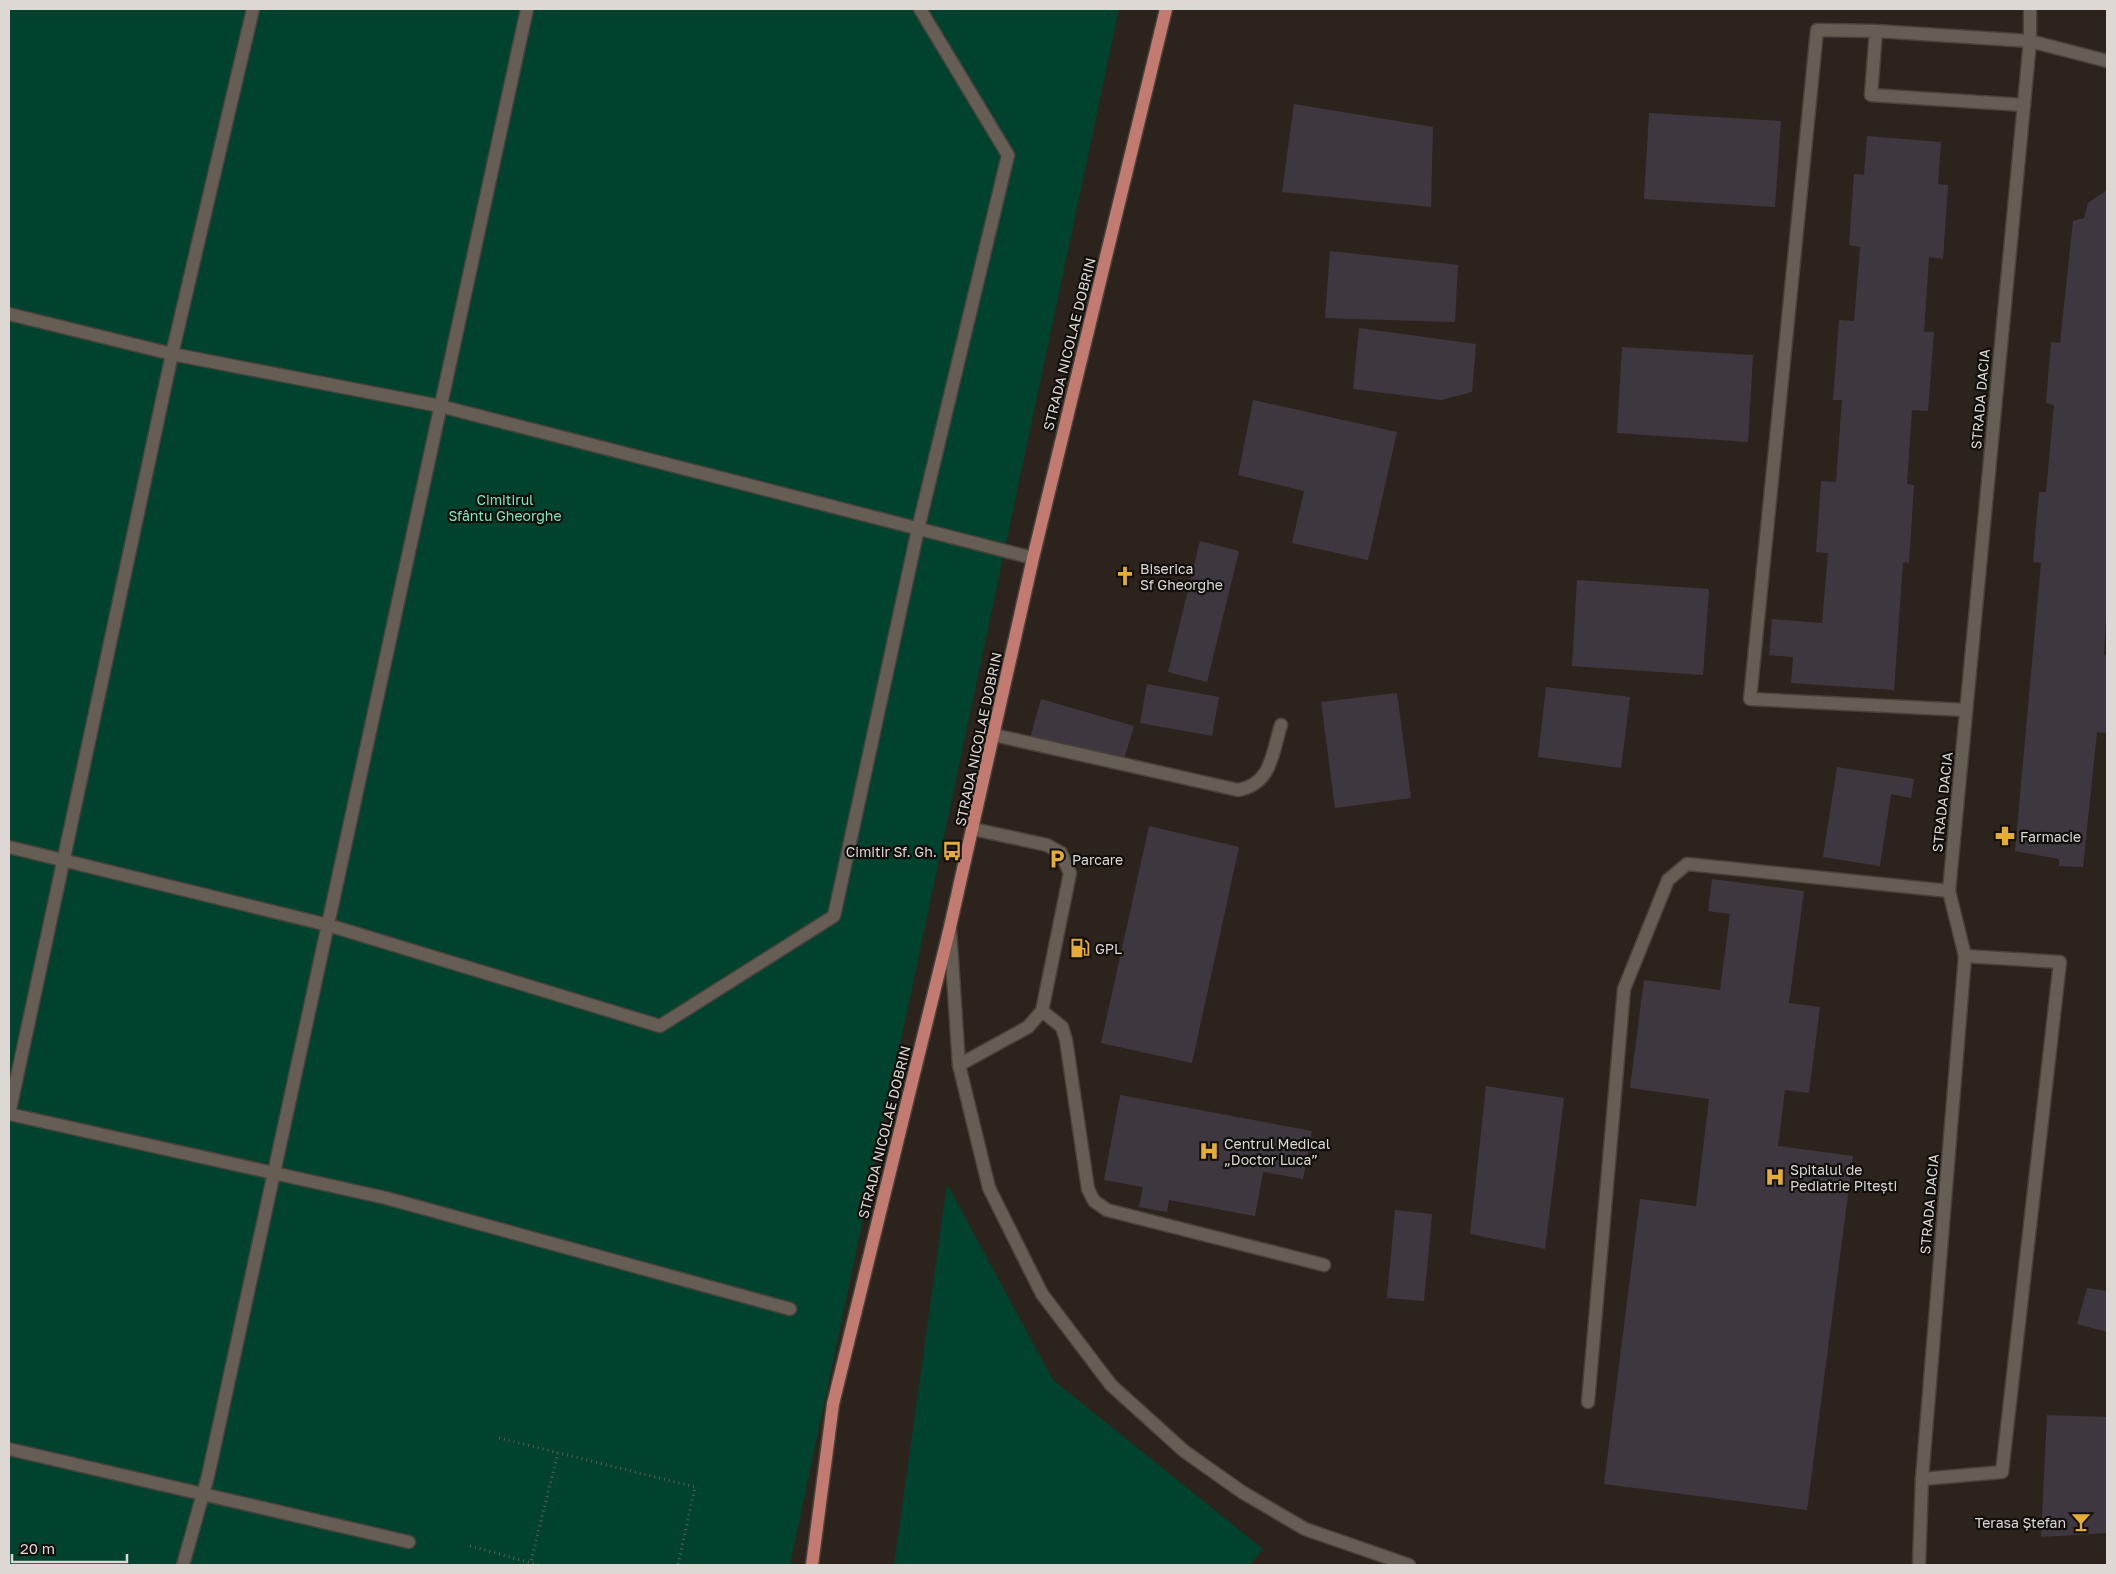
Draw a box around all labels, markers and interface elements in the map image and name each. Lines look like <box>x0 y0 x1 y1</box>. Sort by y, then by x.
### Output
street label: STRADA NICOLAE DOBRIN <box>1039 256 1099 432</box>
street label: STRADA DACIA <box>1967 347 1993 450</box>
park label: Cimitirul Sfântu Gheorghe <box>448 491 562 524</box>
place label: Biserica Sf Gheorghe <box>1140 560 1223 593</box>
church icon: Biserica Sf Gheorghe <box>1114 565 1136 587</box>
street label: STRADA NICOLAE DOBRIN <box>951 650 1005 828</box>
street label: STRADA DACIA <box>1928 750 1956 853</box>
pharmacy icon: Farmacie <box>1994 825 2016 847</box>
place label: Farmacie <box>2020 828 2081 845</box>
bus stop icon: Cimitir Sf. Gh. <box>941 840 963 862</box>
place label: Cimitir Sf. Gh. <box>846 843 937 860</box>
parking icon: Parcare <box>1046 848 1068 870</box>
place label: Parcare <box>1072 851 1123 868</box>
fuel station icon: GPL <box>1069 937 1091 959</box>
place label: GPL <box>1095 940 1122 957</box>
street label: STRADA NICOLAE DOBRIN <box>854 1044 914 1220</box>
place label: Centrul Medical „Doctor Luca” <box>1224 1135 1330 1168</box>
hospital icon: Centrul Medical „Doctor Luca” <box>1198 1140 1220 1162</box>
street label: STRADA DACIA <box>1916 1152 1942 1255</box>
place label: Spitalul de Pediatrie Pitești <box>1790 1161 1897 1194</box>
hospital icon: Spitalul de Pediatrie Pitești <box>1764 1166 1786 1188</box>
bar icon: Terasa Ștefan <box>2070 1511 2092 1533</box>
place label: Terasa Ștefan <box>1975 1514 2066 1531</box>
scale bar <box>12 1532 128 1564</box>
text: 20 m <box>20 1539 55 1557</box>

